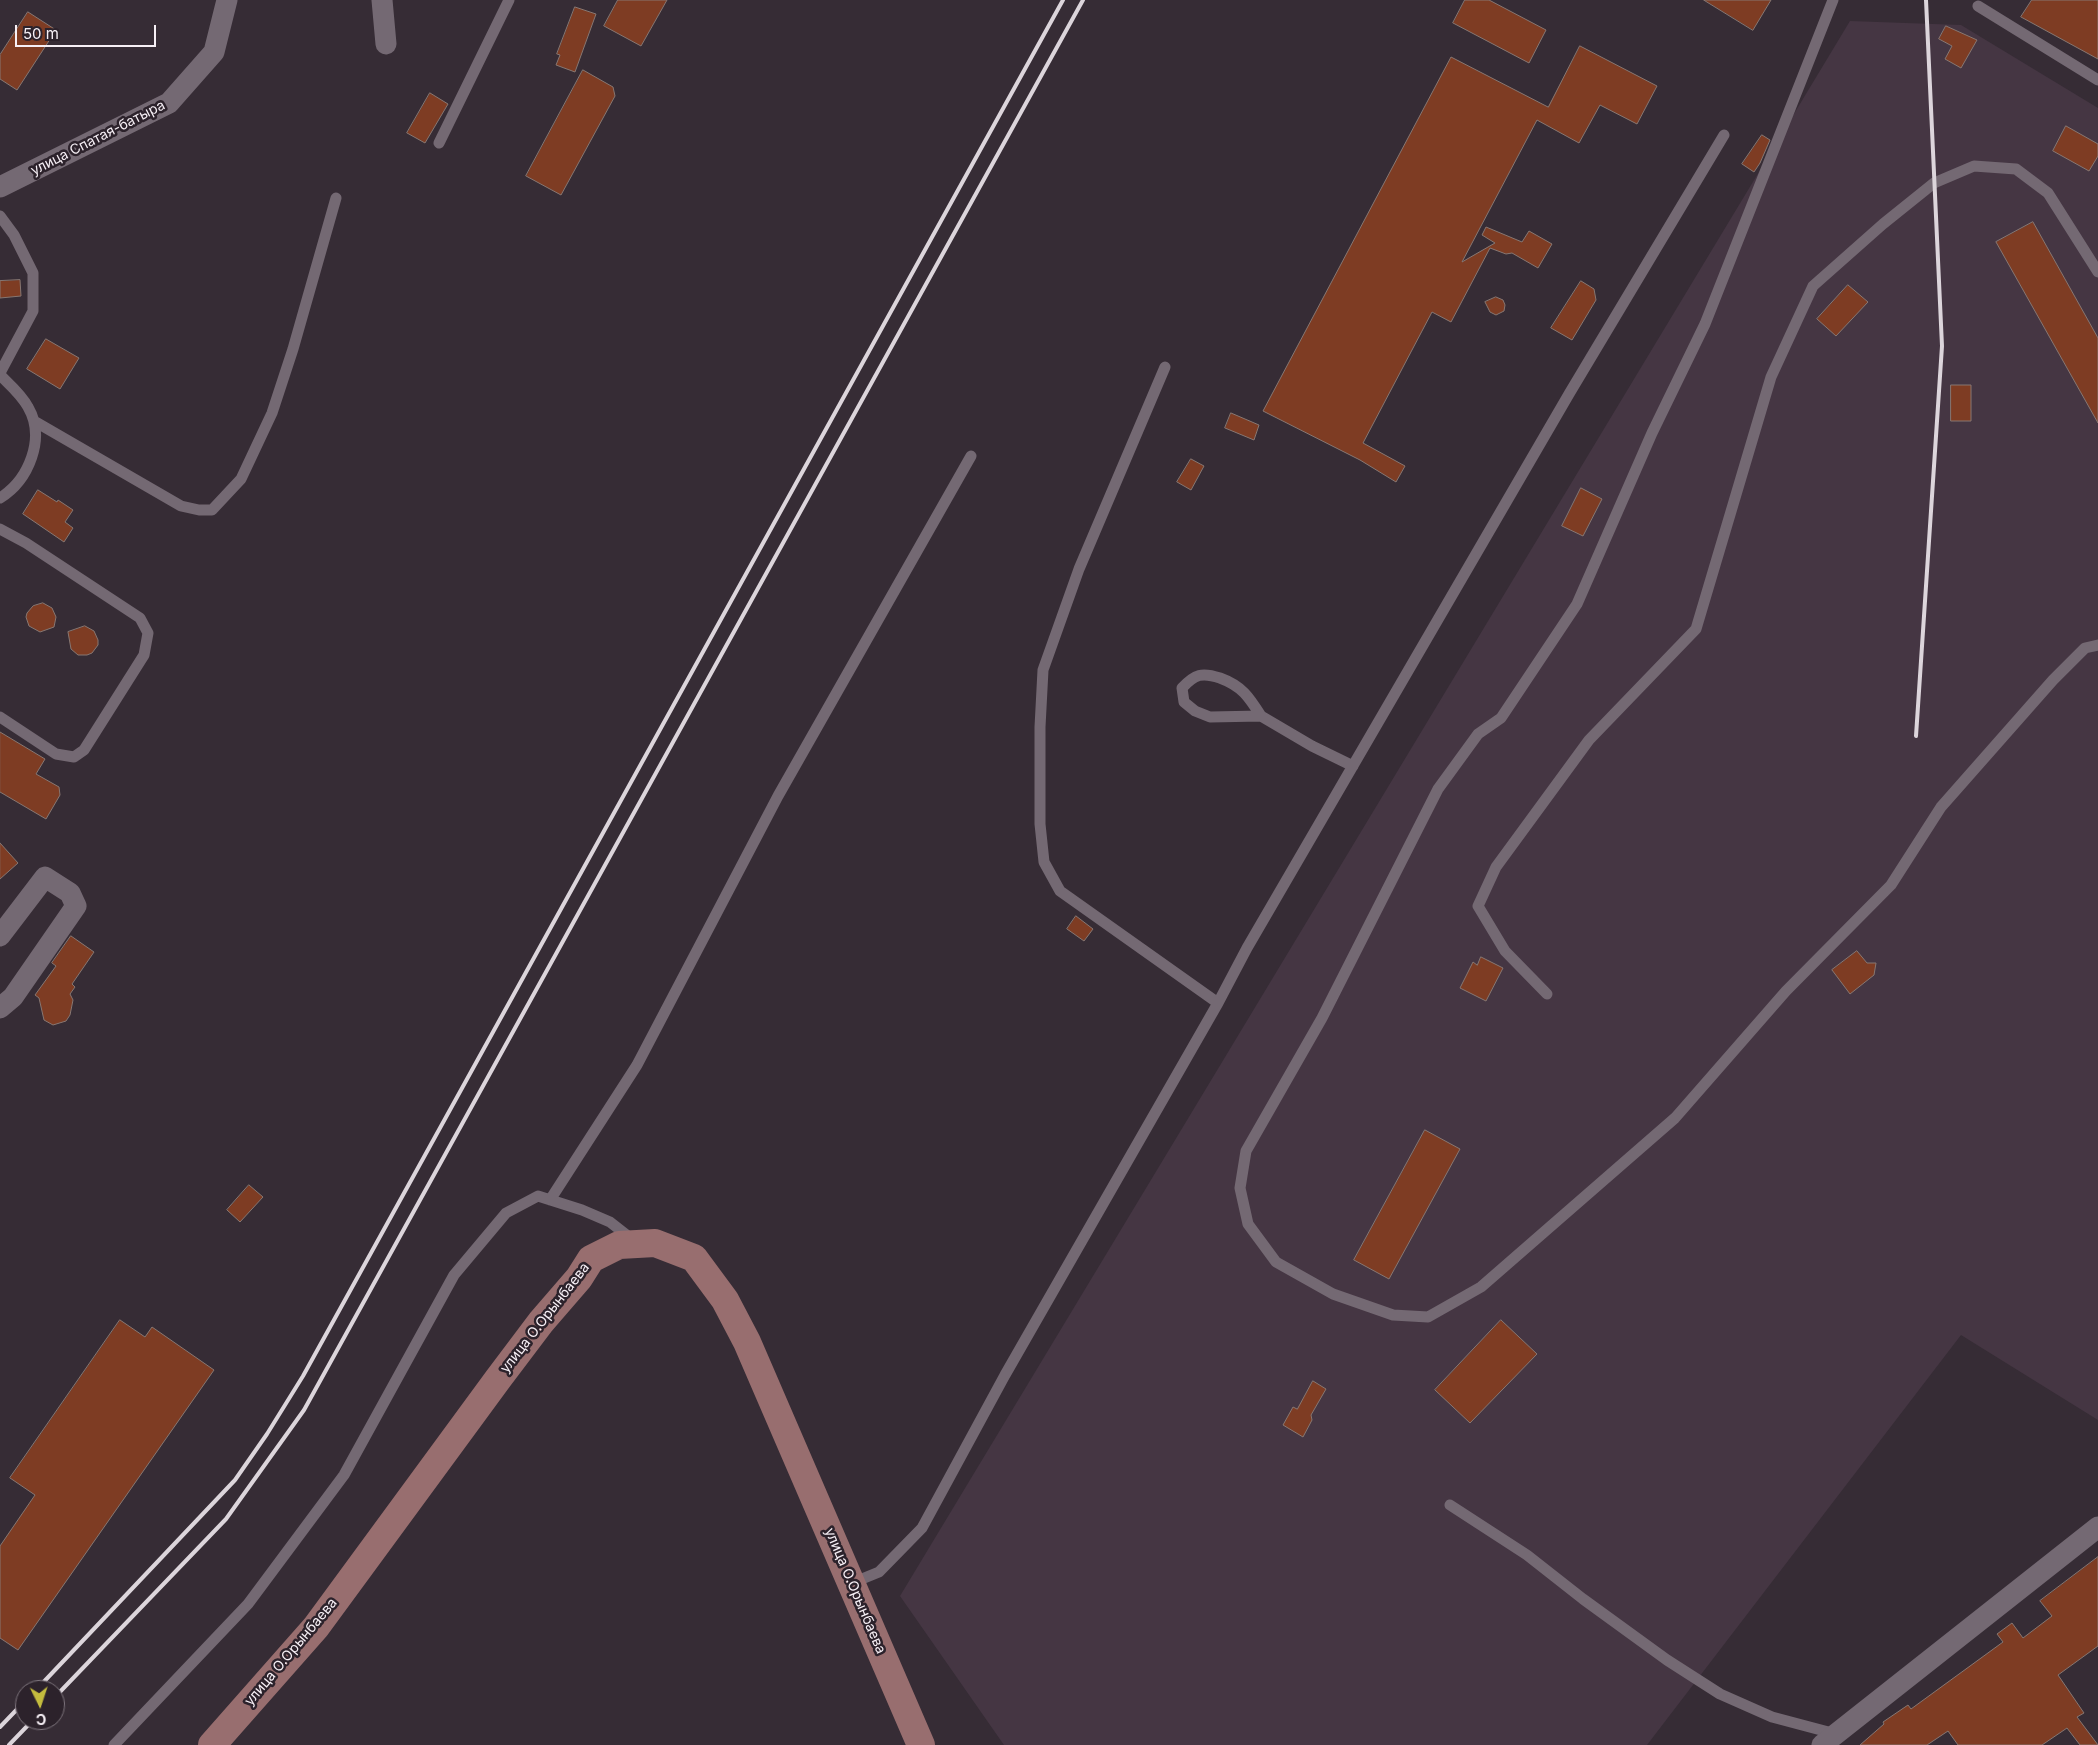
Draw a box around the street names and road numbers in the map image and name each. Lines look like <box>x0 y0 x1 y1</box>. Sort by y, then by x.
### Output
street label: улица Спатая-батыра <box>28 97 168 179</box>
street label: улица О.Орынбаева <box>497 1260 593 1376</box>
street label: улица О.Орынбаева <box>821 1526 889 1656</box>
street label: улица О.Орынбаева <box>241 1595 341 1709</box>

